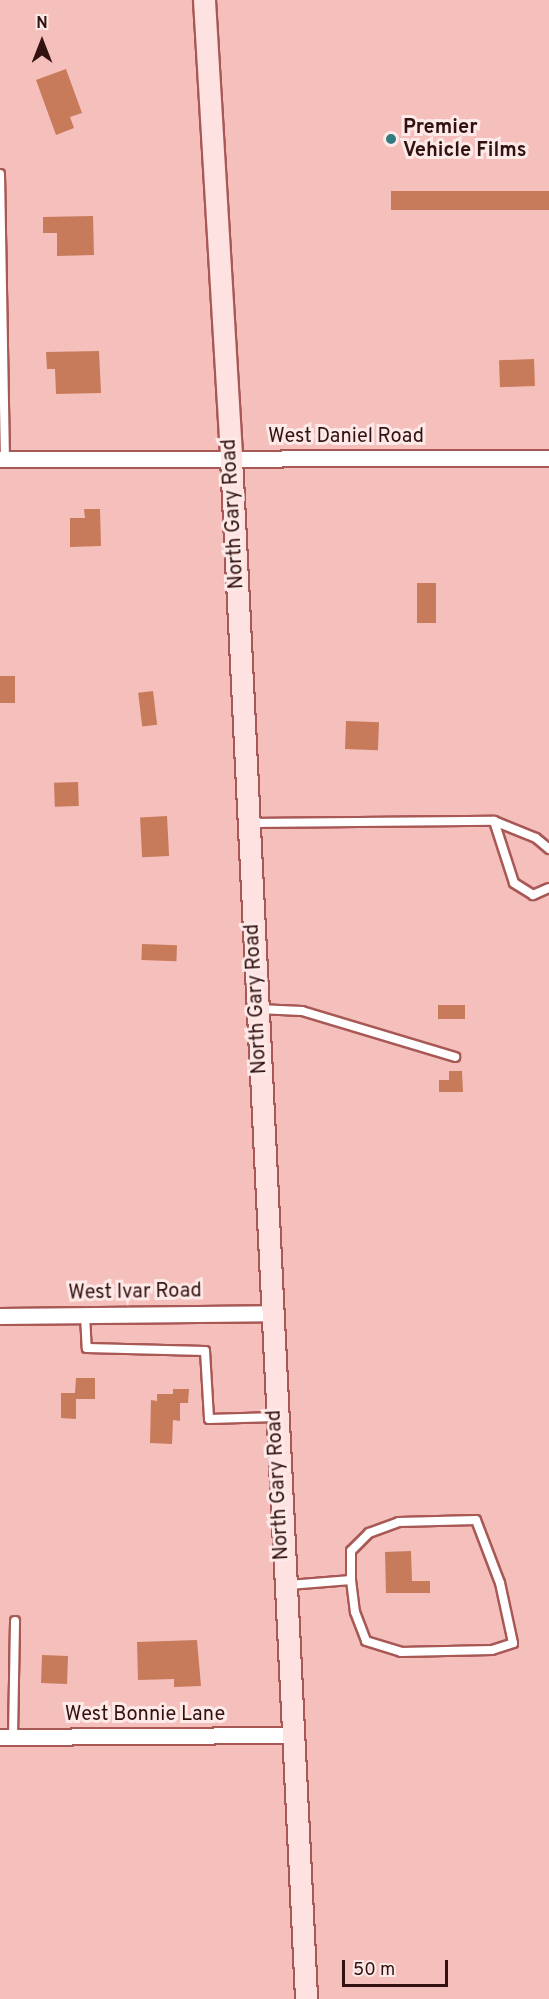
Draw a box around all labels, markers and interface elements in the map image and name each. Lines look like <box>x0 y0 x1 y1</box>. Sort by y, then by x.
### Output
north arrow <box>12 12 72 72</box>
text: N <box>36 14 48 34</box>
place label: Premier Vehicle Films <box>403 116 527 163</box>
marker: Premier Vehicle Films <box>384 132 398 146</box>
street label: West Daniel Road <box>268 425 424 449</box>
street label: North Gary Road <box>218 438 250 590</box>
street label: North Gary Road <box>241 923 273 1075</box>
street label: West Ivar Road <box>68 1280 202 1306</box>
street label: North Gary Road <box>263 1409 295 1561</box>
street label: West Bonnie Lane <box>65 1703 225 1727</box>
scale bar <box>345 1948 452 1986</box>
text: 50 m <box>353 1959 395 1982</box>

